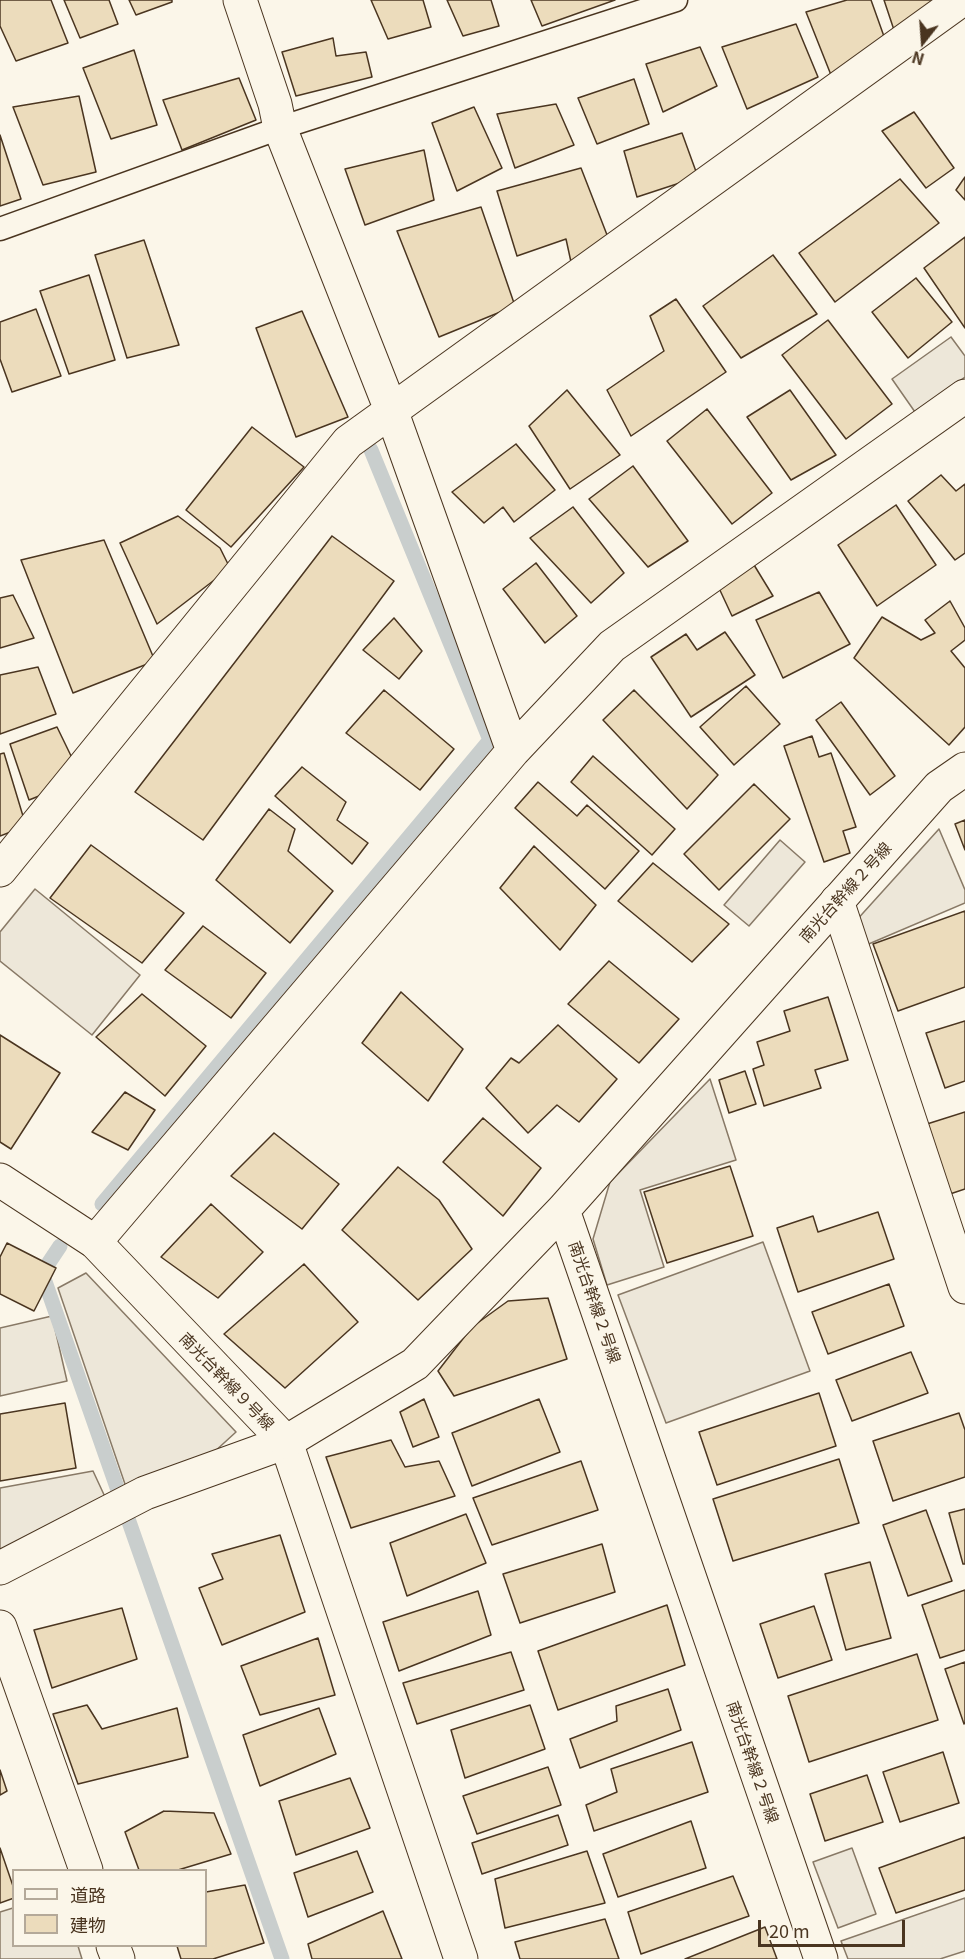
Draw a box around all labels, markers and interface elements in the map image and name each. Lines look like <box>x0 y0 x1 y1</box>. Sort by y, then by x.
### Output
north arrow <box>893 12 953 72</box>
text: N <box>909 46 927 72</box>
street label: 南光台幹線２号線 <box>795 838 895 946</box>
street label: 南光台幹線２号線 <box>565 1238 625 1366</box>
street label: 南光台幹線９号線 <box>176 1328 278 1434</box>
street label: 南光台幹線２号線 <box>723 1698 783 1826</box>
legend <box>12 1869 207 1947</box>
text: 道路 <box>70 1881 106 1907</box>
scale bar <box>761 1908 908 1946</box>
text: 建物 <box>70 1911 106 1937</box>
text: 20 m <box>769 1917 810 1943</box>

